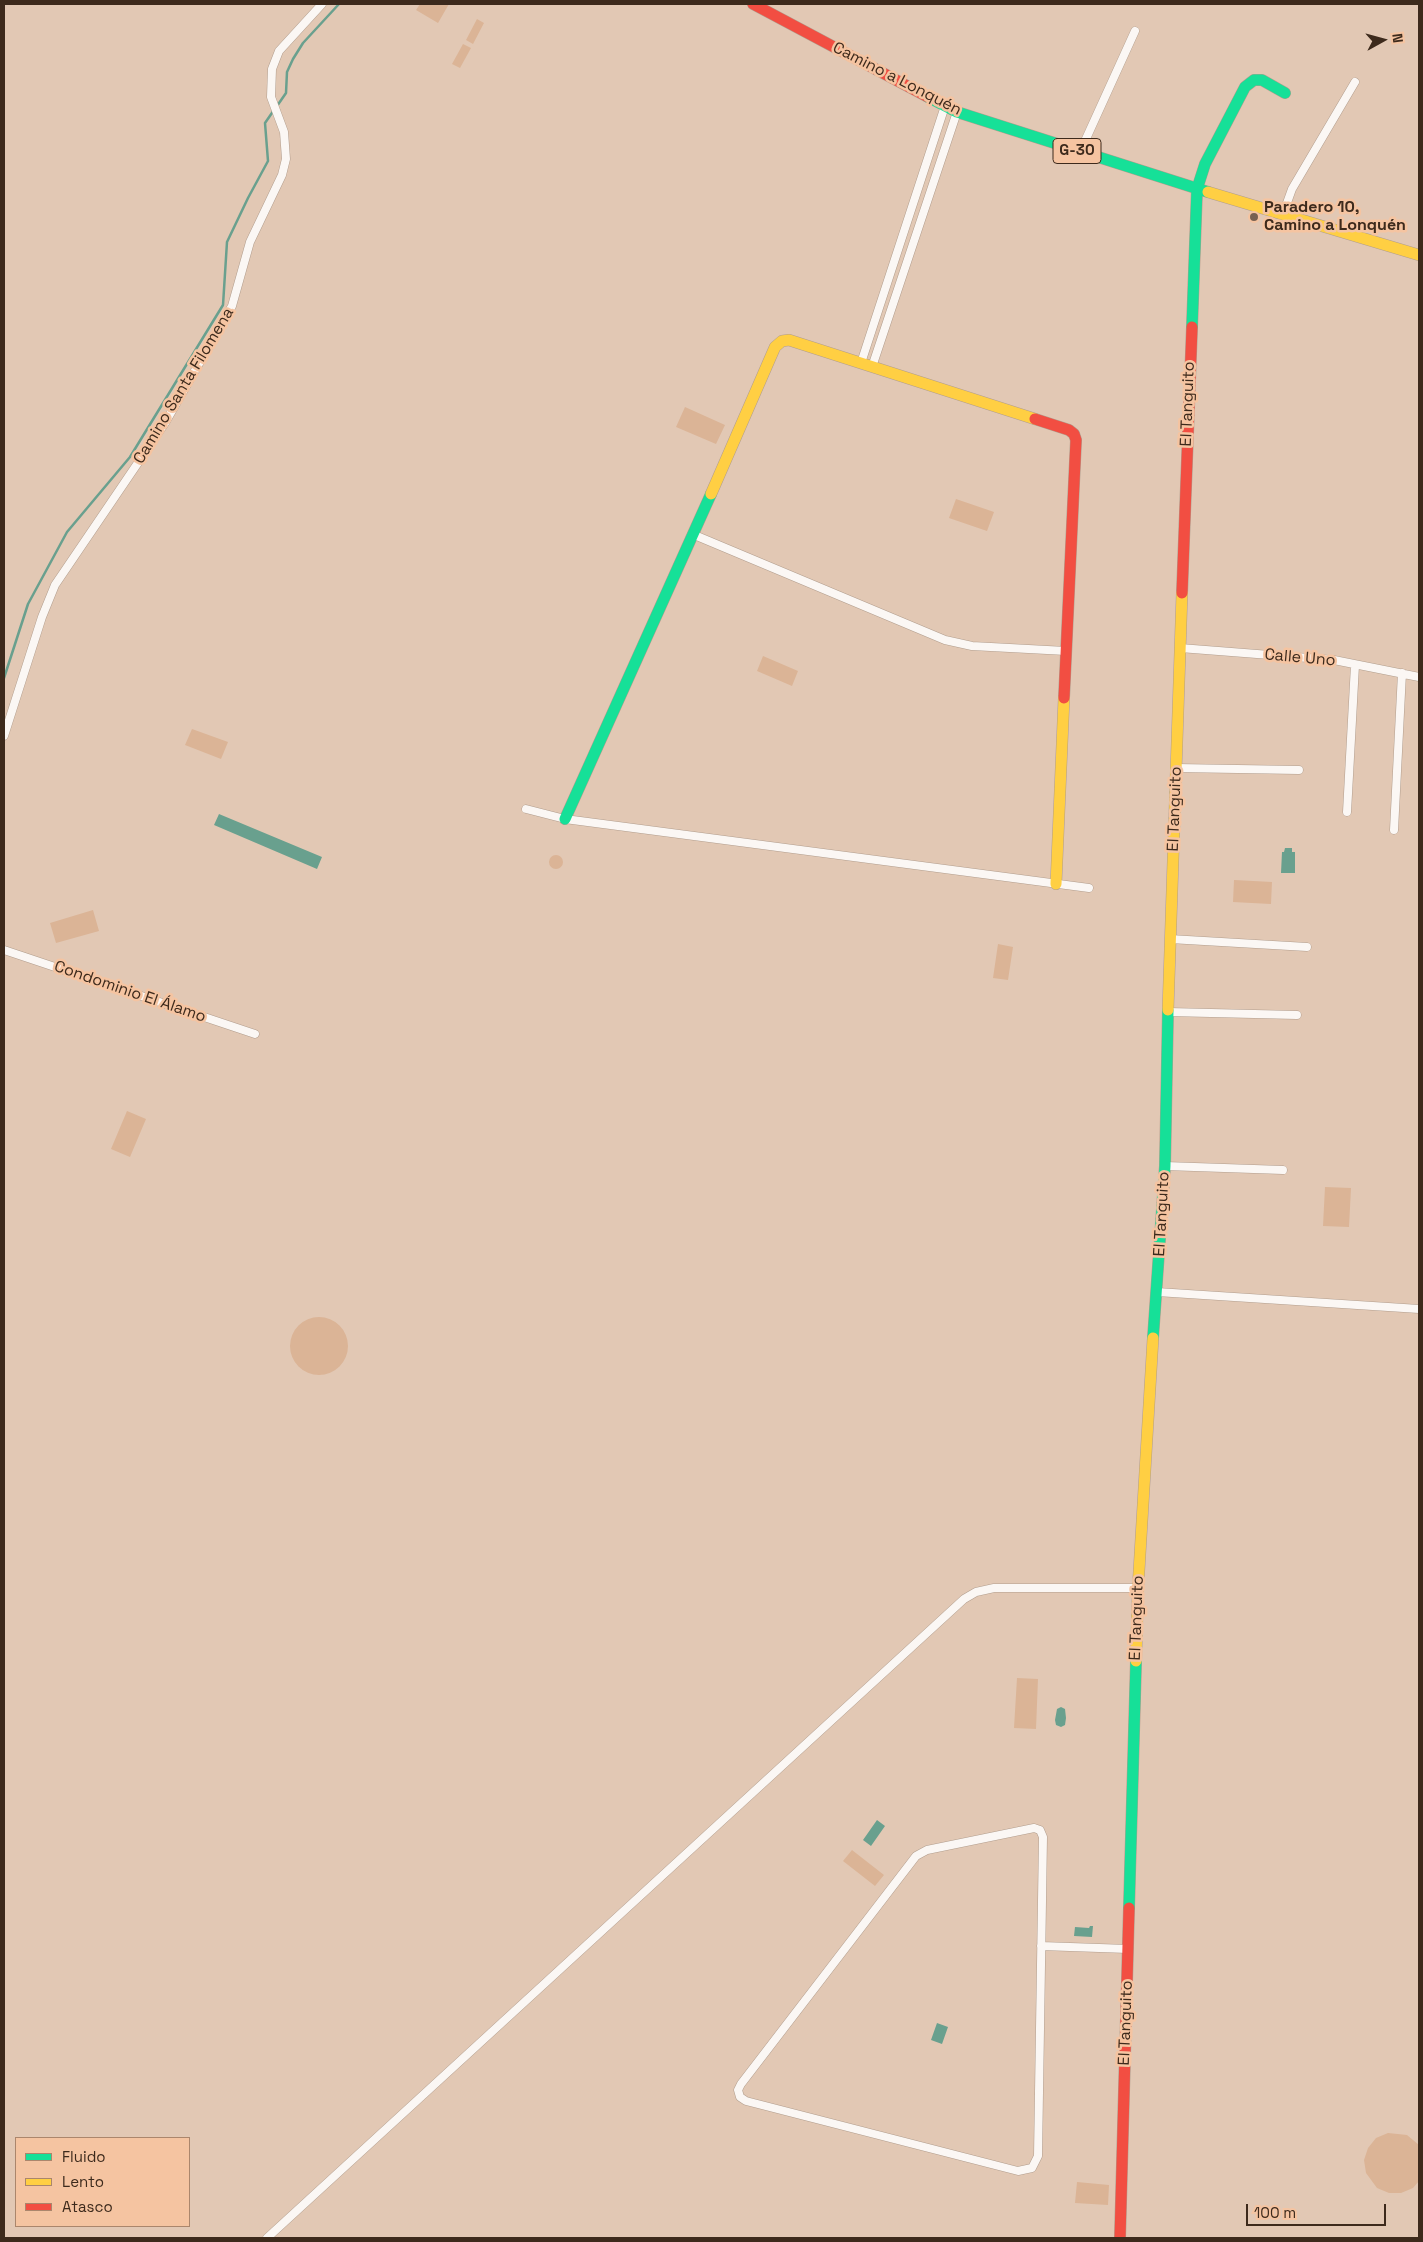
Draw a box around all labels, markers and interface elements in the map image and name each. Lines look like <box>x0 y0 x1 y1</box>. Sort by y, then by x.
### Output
north arrow <box>1358 15 1408 65</box>
text: N <box>1388 32 1407 44</box>
street label: Camino a Lonquén <box>829 38 965 120</box>
road number: G-30 <box>1053 138 1101 164</box>
place label: Paradero 10, Camino a Lonquén <box>1264 198 1406 236</box>
marker: Paradero 10, Camino a Lonquén <box>1248 211 1260 223</box>
street label: Camino Santa Filomena <box>130 304 238 468</box>
street label: El Tanguito <box>1177 361 1199 447</box>
street label: Calle Uno <box>1264 645 1336 671</box>
street label: El Tanguito <box>1164 766 1186 852</box>
street label: Condominio El Álamo <box>51 957 209 1027</box>
street label: El Tanguito <box>1150 1171 1174 1257</box>
street label: El Tanguito <box>1126 1575 1148 1661</box>
street label: El Tanguito <box>1115 1980 1137 2066</box>
legend <box>15 2137 190 2227</box>
text: Fluido <box>62 2147 106 2166</box>
text: Lento <box>62 2172 104 2191</box>
scale bar <box>1248 2194 1388 2226</box>
text: Atasco <box>62 2197 113 2216</box>
text: 100 m <box>1254 2203 1296 2222</box>

